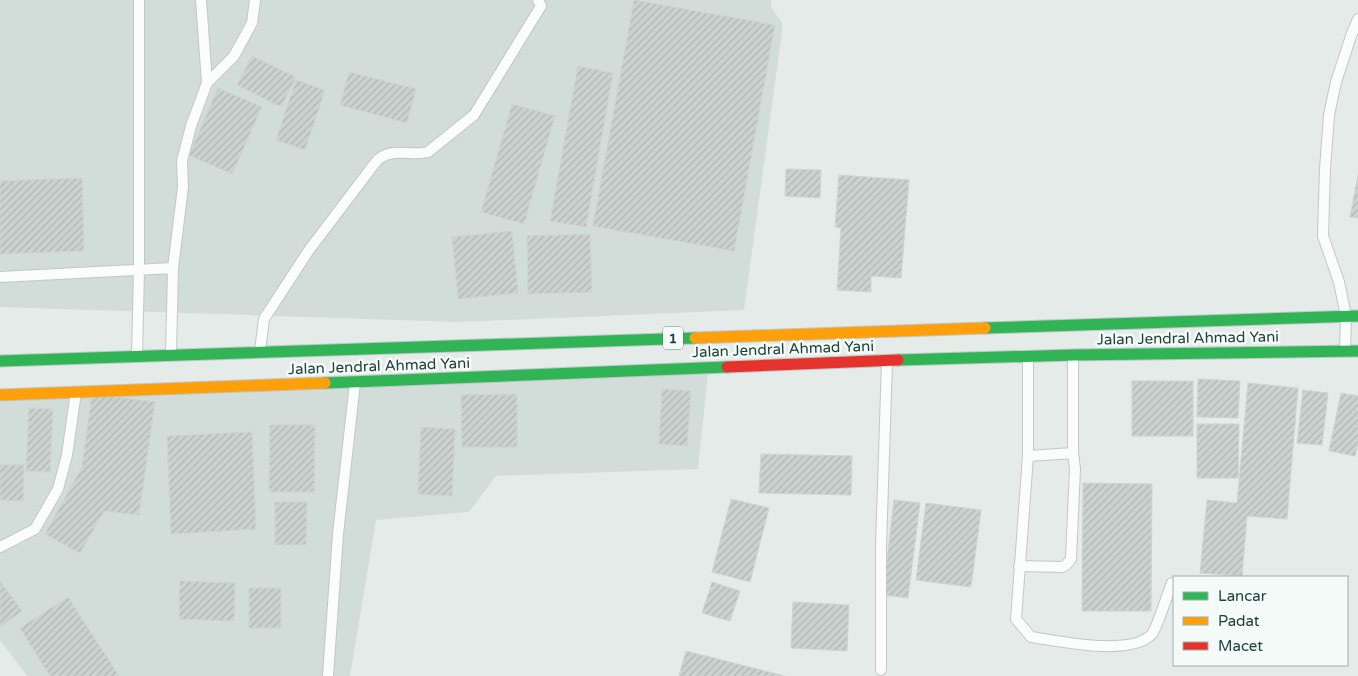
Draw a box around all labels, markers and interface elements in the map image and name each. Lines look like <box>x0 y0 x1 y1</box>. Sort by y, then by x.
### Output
road number: 1 <box>663 326 683 349</box>
street label: Jalan Jendral Ahmad Yani <box>1097 327 1279 349</box>
street label: Jalan Jendral Ahmad Yani <box>692 337 874 361</box>
street label: Jalan Jendral Ahmad Yani <box>288 354 470 378</box>
legend <box>1173 576 1348 666</box>
text: Lancar <box>1218 587 1267 605</box>
text: Padat <box>1218 612 1260 630</box>
text: Macet <box>1218 637 1263 655</box>

